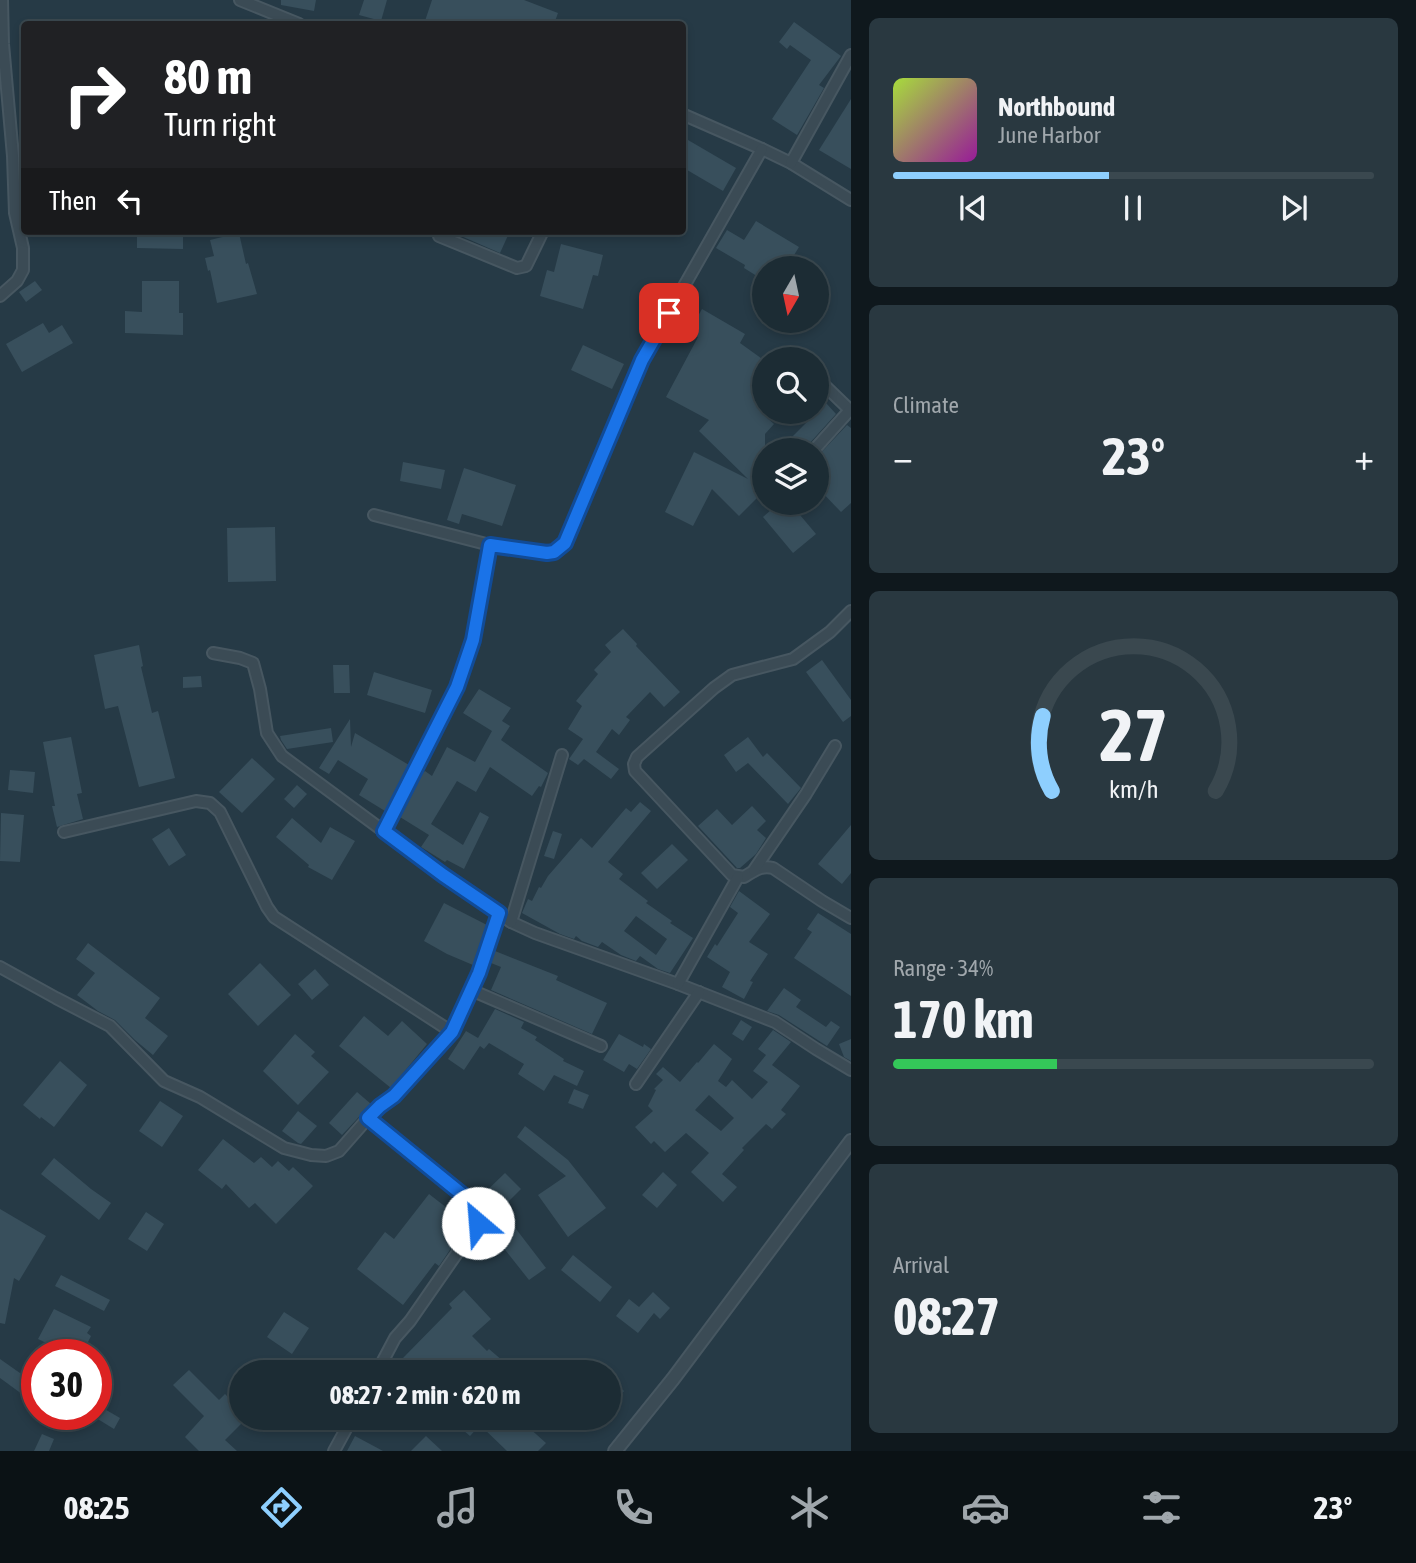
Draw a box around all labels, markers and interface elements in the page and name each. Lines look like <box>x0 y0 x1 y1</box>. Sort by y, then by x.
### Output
text: 80 m <box>164 48 252 104</box>
icon: right <box>49 49 140 140</box>
text: Northbound <box>998 92 1115 122</box>
text: Turn right <box>164 106 277 143</box>
text: June Harbor <box>998 122 1101 148</box>
icon: left <box>111 182 149 220</box>
text: Then <box>49 186 97 216</box>
icon: previous <box>954 189 992 227</box>
icon: pause <box>1114 189 1152 227</box>
icon: next <box>1275 189 1313 227</box>
north arrow <box>752 256 830 332</box>
map controls <box>752 256 829 515</box>
pin <box>639 283 699 343</box>
icon: arrive <box>650 294 688 332</box>
button: search <box>752 347 829 424</box>
text: Climate <box>893 392 959 418</box>
text: 23° <box>1102 426 1165 486</box>
text: − <box>893 435 913 478</box>
text: + <box>1354 435 1374 478</box>
button: layers <box>752 438 829 515</box>
text: 27 <box>1099 694 1168 777</box>
text: km/h <box>1109 775 1158 803</box>
text: Range · 34% <box>893 955 993 981</box>
text: 170 km <box>893 989 1034 1049</box>
position arrow <box>441 1186 515 1260</box>
text: Arrival <box>893 1252 949 1278</box>
text: 08:27 <box>893 1286 1000 1346</box>
speed limit sign: 30 <box>21 1339 112 1430</box>
text: 08:27 · 2 min · 620 m <box>330 1380 520 1410</box>
icon: directions <box>257 1483 306 1532</box>
icon: music <box>433 1483 482 1532</box>
icon: phone <box>609 1483 658 1532</box>
icon: climate <box>785 1483 834 1532</box>
icon: car <box>961 1483 1010 1532</box>
icon: filters <box>1137 1483 1186 1532</box>
text: 08:25 <box>64 1489 129 1526</box>
text: 23° <box>1313 1489 1352 1526</box>

